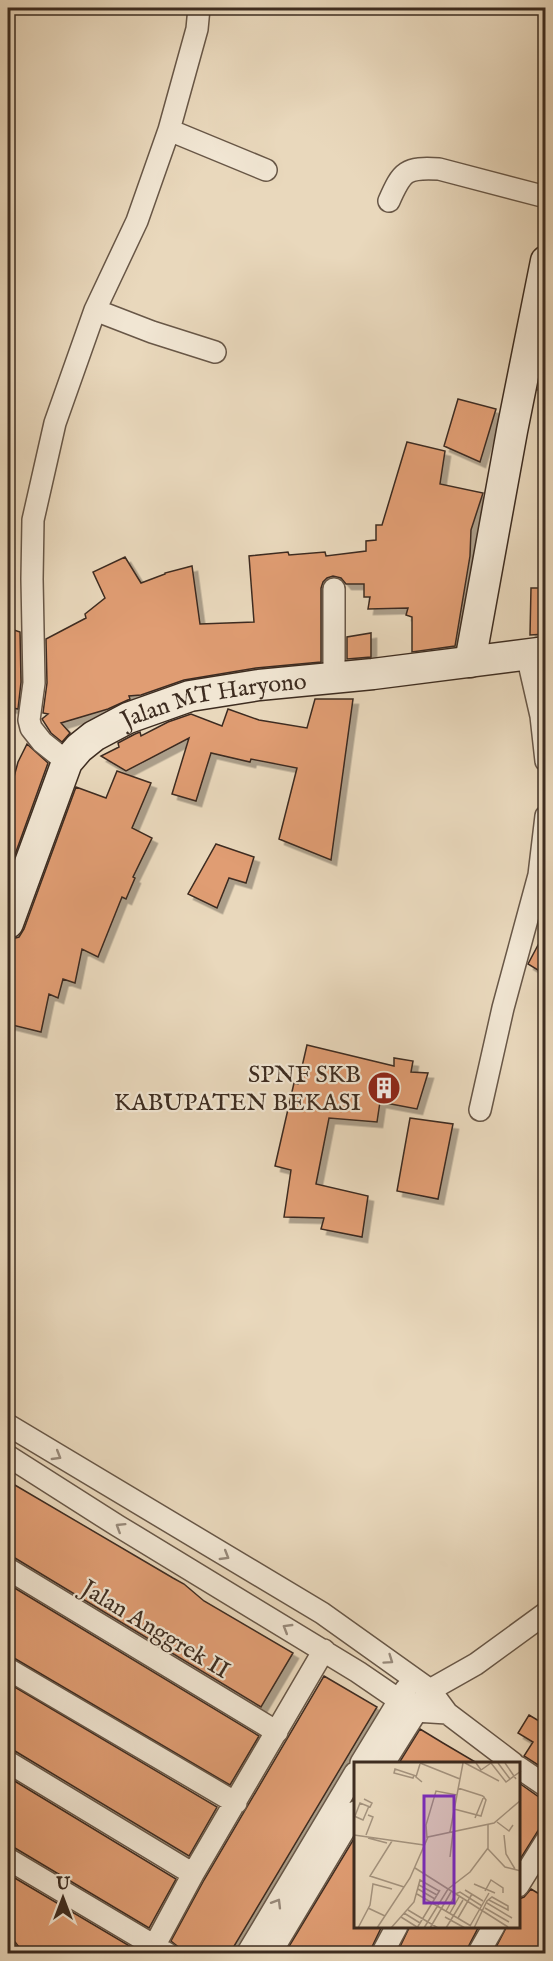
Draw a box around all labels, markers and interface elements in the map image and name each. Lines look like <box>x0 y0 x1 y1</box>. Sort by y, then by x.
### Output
street label: Jalan MT Haryono <box>113 666 308 737</box>
place label: SPNF SKB KABUPATEN BEKASI <box>114 1060 361 1119</box>
building icon: SPNF SKB KABUPATEN BEKASI <box>366 1070 402 1106</box>
one-way arrow <box>51 1449 61 1461</box>
one-way arrow <box>116 1523 126 1535</box>
one-way arrow <box>219 1548 229 1560</box>
street label: Jalan Anggrek II <box>73 1572 235 1687</box>
one-way arrow <box>283 1624 293 1636</box>
one-way arrow <box>383 1653 394 1664</box>
inset map <box>354 1762 520 1928</box>
north arrow <box>33 1868 93 1928</box>
text: U <box>55 1875 70 1895</box>
one-way arrow <box>270 1899 281 1909</box>

